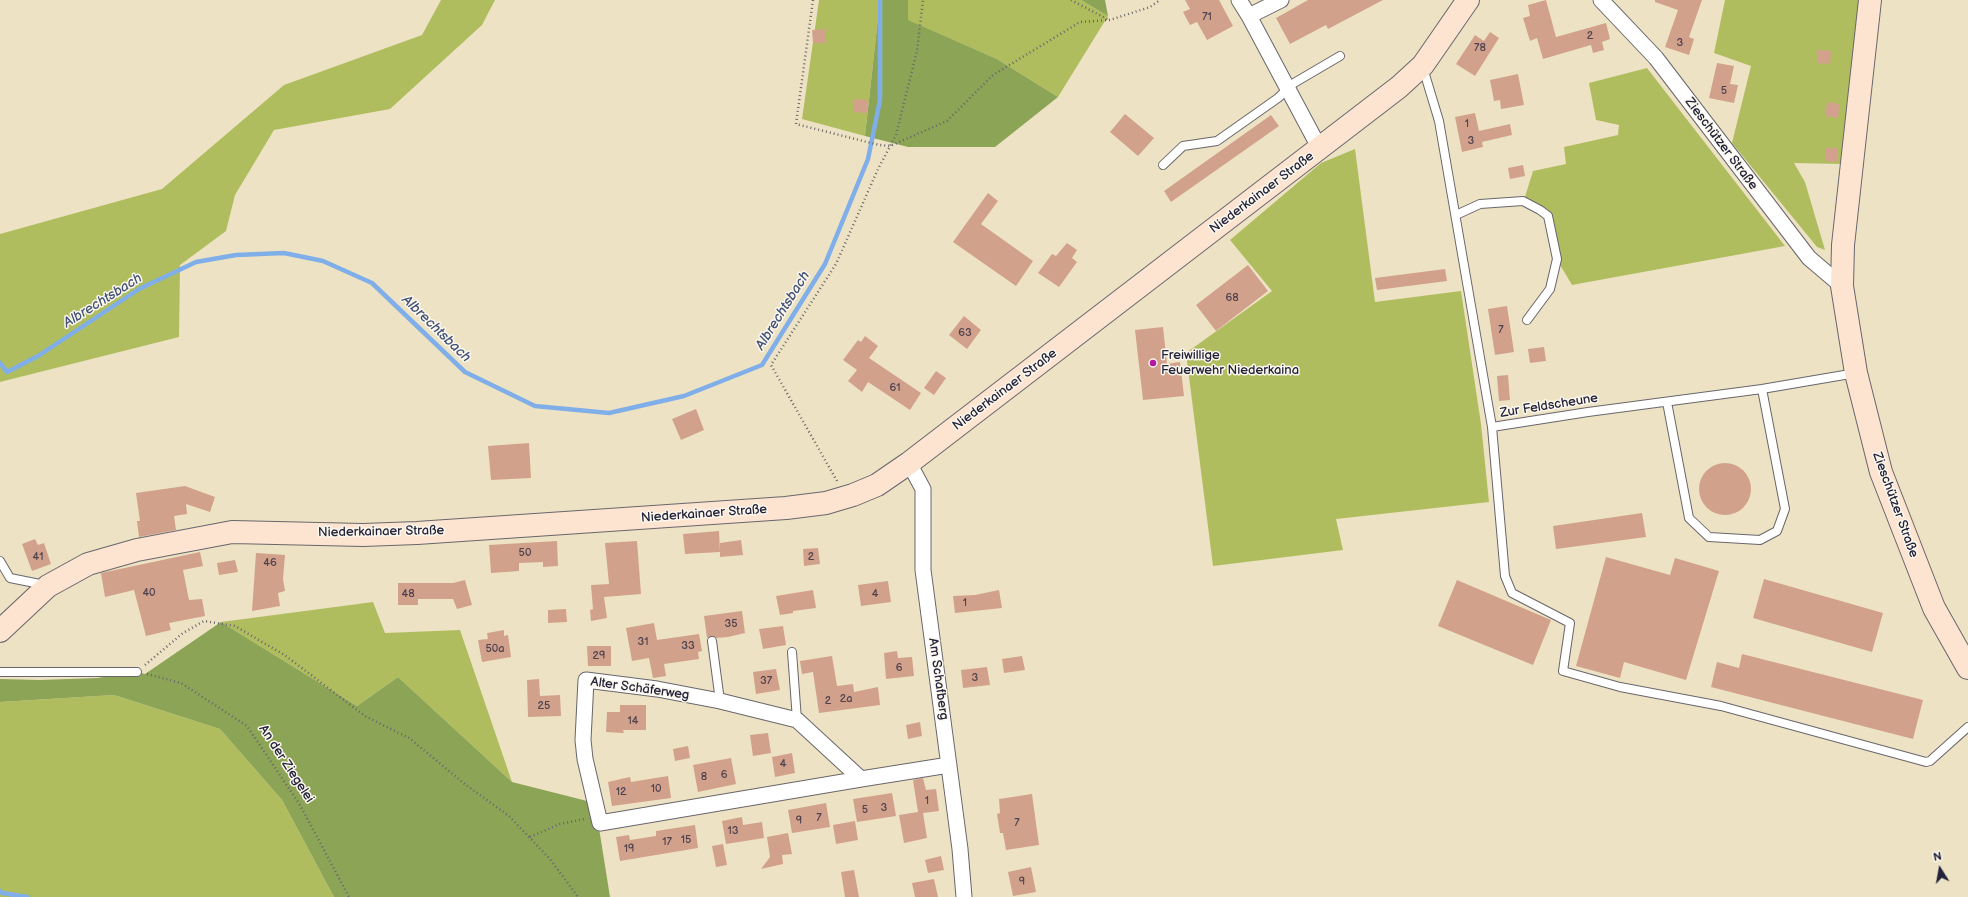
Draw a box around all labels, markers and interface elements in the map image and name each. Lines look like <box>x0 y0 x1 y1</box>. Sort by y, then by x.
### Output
house number: 71 <box>1202 10 1212 24</box>
house number: 2 <box>1587 29 1593 43</box>
house number: 3 <box>1677 36 1683 50</box>
house number: 78 <box>1474 41 1486 55</box>
house number: 5 <box>1721 84 1727 98</box>
street label: Zieschützer Straße <box>1681 95 1761 193</box>
house number: 1 <box>1465 117 1469 131</box>
house number: 3 <box>1468 134 1474 148</box>
street label: Niederkainaer Straße <box>1207 149 1317 237</box>
water label: Albrechtsbach <box>752 269 814 353</box>
water label: Albrechtsbach <box>61 270 145 332</box>
house number: 68 <box>1225 291 1239 305</box>
water label: Albrechtsbach <box>398 292 474 366</box>
house number: 7 <box>1498 323 1504 337</box>
house number: 63 <box>958 326 972 340</box>
street label: Niederkainaer Straße <box>950 346 1060 434</box>
place label: Freiwillige Feuerwehr Niederkaina <box>1161 348 1299 379</box>
marker: Freiwillige Feuerwehr Niederkaina <box>1148 358 1158 368</box>
house number: 61 <box>890 381 900 395</box>
street label: Zur Feldscheune <box>1499 391 1599 421</box>
street label: Zieschützer Straße <box>1869 450 1921 560</box>
street label: Niederkainaer Straße <box>641 502 767 526</box>
street label: Niederkainaer Straße <box>318 523 444 541</box>
house number: 50 <box>519 546 531 560</box>
house number: 41 <box>33 550 43 564</box>
house number: 2 <box>808 550 814 564</box>
house number: 46 <box>263 556 277 570</box>
house number: 40 <box>142 586 156 600</box>
house number: 48 <box>401 587 415 601</box>
house number: 4 <box>872 587 878 601</box>
house number: 1 <box>963 596 967 610</box>
house number: 35 <box>724 617 738 631</box>
house number: 31 <box>637 635 649 649</box>
street label: Am Schafberg <box>925 637 951 721</box>
house number: 33 <box>681 639 695 653</box>
house number: 50a <box>486 642 504 656</box>
house number: 29 <box>593 649 605 663</box>
house number: 6 <box>896 661 902 675</box>
house number: 3 <box>972 671 978 685</box>
street label: Alter Schäferweg <box>590 674 690 704</box>
house number: 37 <box>760 674 772 688</box>
house number: 2a <box>840 692 852 706</box>
house number: 2 <box>825 694 831 708</box>
house number: 25 <box>538 699 550 713</box>
house number: 14 <box>628 714 638 728</box>
street label: An der Ziegelei <box>255 722 317 806</box>
house number: 4 <box>780 757 786 771</box>
house number: 6 <box>721 768 727 782</box>
house number: 8 <box>701 770 707 784</box>
house number: 10 <box>651 782 661 796</box>
house number: 12 <box>616 785 626 799</box>
house number: 1 <box>925 794 929 808</box>
house number: 3 <box>881 801 887 815</box>
house number: 5 <box>862 803 868 817</box>
house number: 7 <box>816 811 822 825</box>
house number: 9 <box>796 814 802 828</box>
house number: 7 <box>1014 816 1020 830</box>
house number: 13 <box>727 824 739 838</box>
house number: 15 <box>681 833 691 847</box>
house number: 17 <box>662 835 672 849</box>
house number: 19 <box>624 842 634 856</box>
north arrow <box>1920 849 1960 889</box>
text: N <box>1932 850 1943 864</box>
house number: 9 <box>1019 875 1025 889</box>

